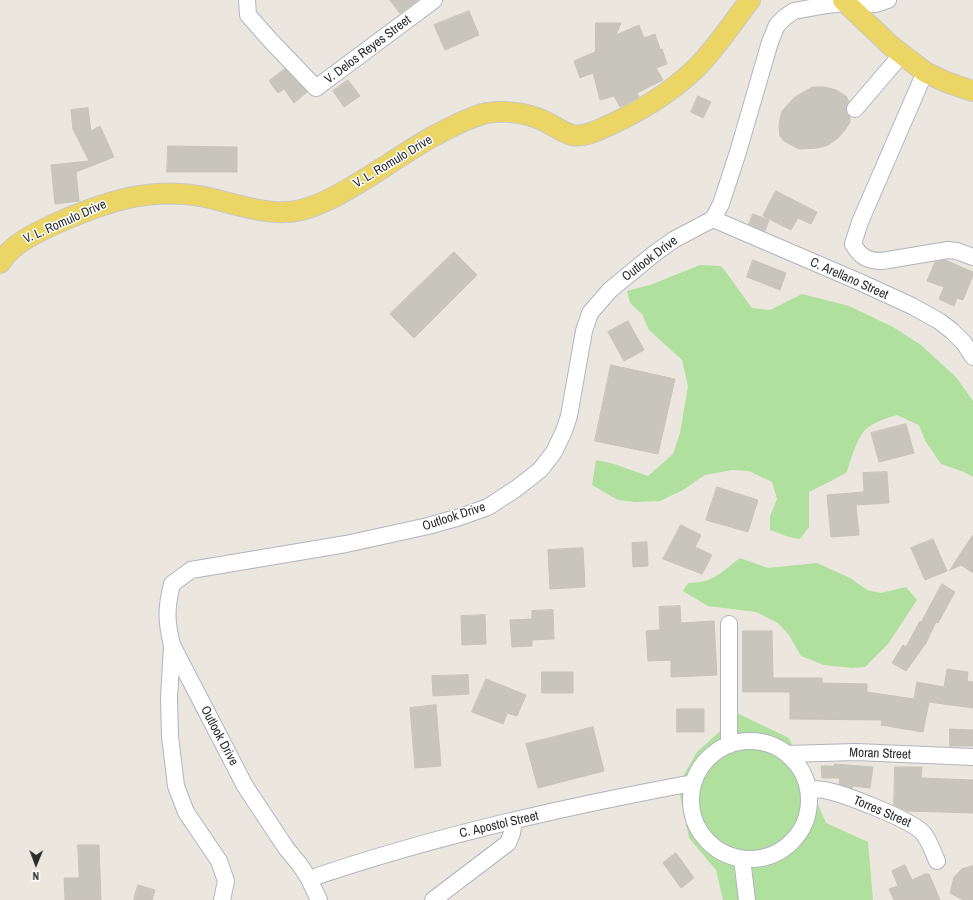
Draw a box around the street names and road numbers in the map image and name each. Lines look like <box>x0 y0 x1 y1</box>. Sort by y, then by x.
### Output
street label: V. Delos Reyes Street <box>322 13 414 87</box>
street label: V. L. Romulo Drive <box>351 132 435 192</box>
street label: V. L. Romulo Drive <box>21 197 109 247</box>
street label: Outlook Drive <box>619 233 681 285</box>
street label: C. Arellano Street <box>807 255 891 303</box>
street label: Outlook Drive <box>421 500 487 534</box>
street label: Outlook Drive <box>197 704 241 768</box>
street label: Moran Street <box>849 745 911 763</box>
street label: Torres Street <box>851 793 913 831</box>
street label: C. Apostol Street <box>458 808 540 842</box>

